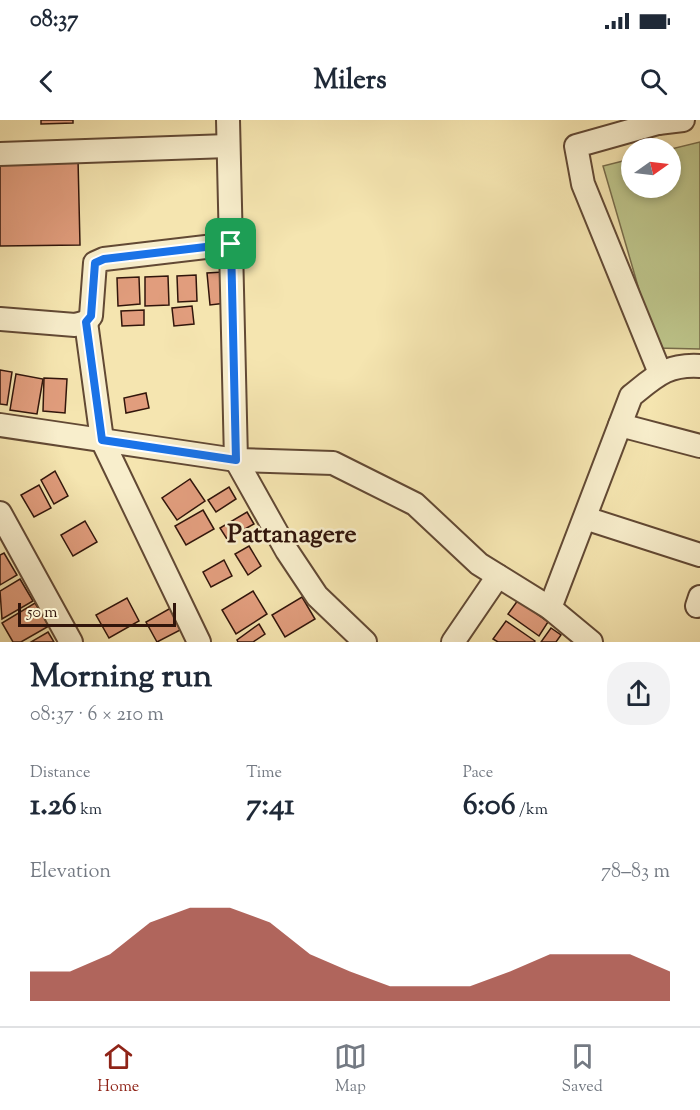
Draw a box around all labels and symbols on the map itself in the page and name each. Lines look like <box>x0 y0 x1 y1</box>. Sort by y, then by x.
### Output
north arrow <box>621 138 681 198</box>
pin <box>205 218 256 269</box>
district label: Pattanagere <box>227 517 357 554</box>
scale bar <box>18 600 176 628</box>

